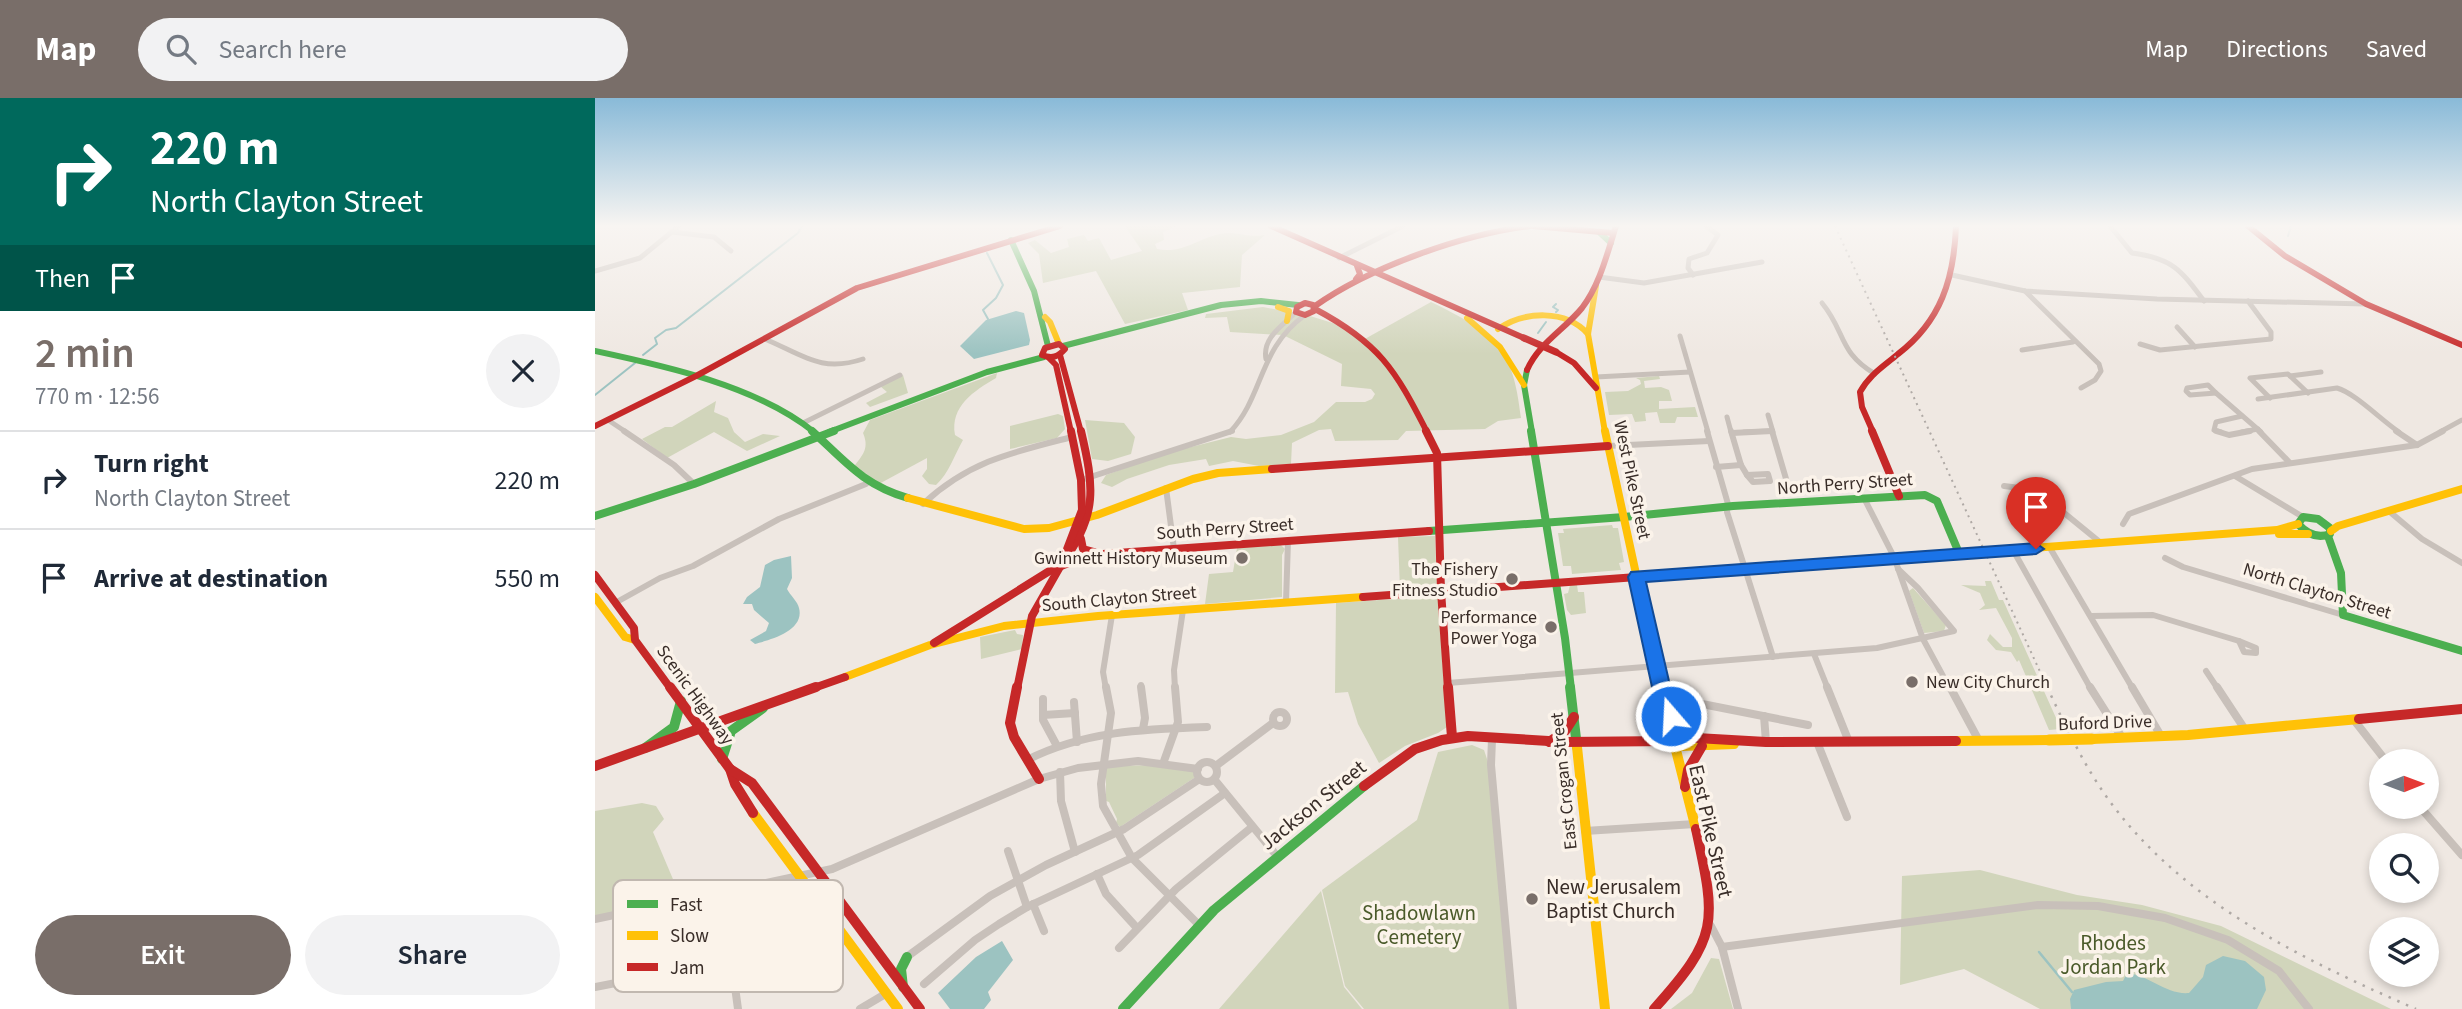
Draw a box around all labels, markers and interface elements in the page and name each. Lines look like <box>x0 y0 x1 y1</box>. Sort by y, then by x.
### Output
search box <box>138 18 628 81</box>
text: Map <box>35 26 96 73</box>
icon: search <box>162 30 200 68</box>
text: Search here <box>218 31 347 68</box>
text: Map <box>2145 32 2188 67</box>
text: Directions <box>2226 32 2328 67</box>
text: Saved <box>2366 32 2427 67</box>
text: 220 m <box>150 114 279 184</box>
icon: right <box>35 126 126 217</box>
text: North Clayton Street <box>150 179 423 225</box>
icon: arrive <box>104 259 142 297</box>
text: Then <box>35 260 90 297</box>
text: 2 min <box>35 324 135 384</box>
button: close <box>486 334 560 408</box>
text: 770 m · 12:56 <box>35 380 159 413</box>
street label: West Pike Street <box>1607 418 1657 542</box>
text: Turn right <box>94 445 209 482</box>
icon: right <box>35 461 73 499</box>
text: 220 m <box>494 462 560 499</box>
street label: North Perry Street <box>1776 467 1914 501</box>
pin <box>2006 477 2066 549</box>
text: North Clayton Street <box>94 482 290 515</box>
icon: arrive <box>2017 488 2055 526</box>
street label: South Perry Street <box>1156 512 1294 546</box>
place label: Gwinnett History Museum <box>1034 546 1228 571</box>
marker: Gwinnett History Museum <box>1234 550 1250 566</box>
place label: The Fishery Fitness Studio <box>1392 557 1499 603</box>
street label: North Clayton Street <box>2240 557 2394 625</box>
icon: arrive <box>35 559 73 597</box>
text: Arrive at destination <box>94 560 328 597</box>
text: 550 m <box>494 560 560 597</box>
marker: The Fishery Fitness Studio <box>1504 571 1520 587</box>
street label: South Clayton Street <box>1041 580 1197 618</box>
place label: Performance Power Yoga <box>1440 605 1537 651</box>
marker: Performance Power Yoga <box>1543 619 1559 635</box>
street label: Scenic Highway <box>650 640 740 750</box>
place label: New City Church <box>1926 670 2050 695</box>
marker: New City Church <box>1904 674 1920 690</box>
position arrow <box>1634 679 1708 753</box>
street label: Buford Drive <box>2058 709 2152 737</box>
street label: East Crogan Street <box>1544 711 1584 851</box>
north arrow <box>2369 749 2439 819</box>
map controls <box>2369 749 2439 987</box>
street label: Jackson Street <box>1253 753 1373 857</box>
street label: East Pike Street <box>1681 762 1741 900</box>
button: search <box>2369 833 2439 903</box>
place label: New Jerusalem Baptist Church <box>1546 872 1681 926</box>
legend <box>613 880 843 992</box>
marker: New Jerusalem Baptist Church <box>1524 891 1540 907</box>
text: Fast <box>670 892 703 919</box>
park label: Shadowlawn Cemetery <box>1362 898 1476 952</box>
button: Exit <box>35 915 291 995</box>
button: Share <box>305 915 560 995</box>
button: layers <box>2369 917 2439 987</box>
text: Slow <box>670 923 709 950</box>
park label: Rhodes Jordan Park <box>2060 928 2166 982</box>
text: Jam <box>670 955 704 982</box>

